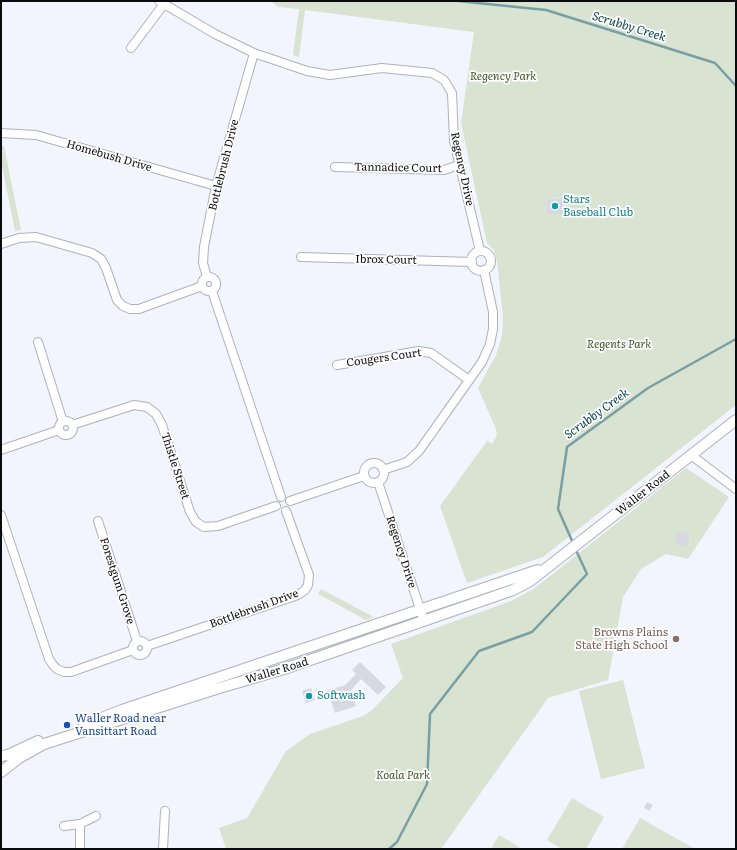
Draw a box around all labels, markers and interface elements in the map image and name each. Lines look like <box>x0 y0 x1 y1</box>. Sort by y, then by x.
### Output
water label: Scrubby Creek <box>590 9 668 45</box>
park label: Regency Park <box>470 70 536 84</box>
street label: Bottlebrush Drive <box>206 118 242 212</box>
street label: Regency Drive <box>448 131 476 207</box>
street label: Homebush Drive <box>65 137 153 175</box>
street label: Tannadice Court <box>354 161 442 175</box>
place label: Stars Baseball Club <box>563 193 633 219</box>
marker: Stars Baseball Club <box>550 201 560 211</box>
street label: Ibrox Court <box>355 253 417 267</box>
park label: Regents Park <box>587 338 651 352</box>
street label: Cougers Court <box>346 346 422 370</box>
water label: Scrubby Creek <box>562 386 632 442</box>
street label: Thistle Street <box>158 431 192 501</box>
street label: Waller Road <box>613 468 673 518</box>
street label: Regency Drive <box>383 514 419 590</box>
street label: Forestgum Grove <box>97 536 137 626</box>
street label: Bottlebrush Drive <box>208 587 300 631</box>
place label: Browns Plains State High School <box>575 626 668 652</box>
marker: Browns Plains State High School <box>671 634 681 644</box>
street label: Waller Road <box>244 655 310 687</box>
place label: Softwash <box>317 689 366 703</box>
marker: Softwash <box>304 691 314 701</box>
place label: Waller Road near Vansittart Road <box>75 712 166 738</box>
marker: Waller Road near Vansittart Road <box>62 720 72 730</box>
park label: Koala Park <box>376 769 430 783</box>

